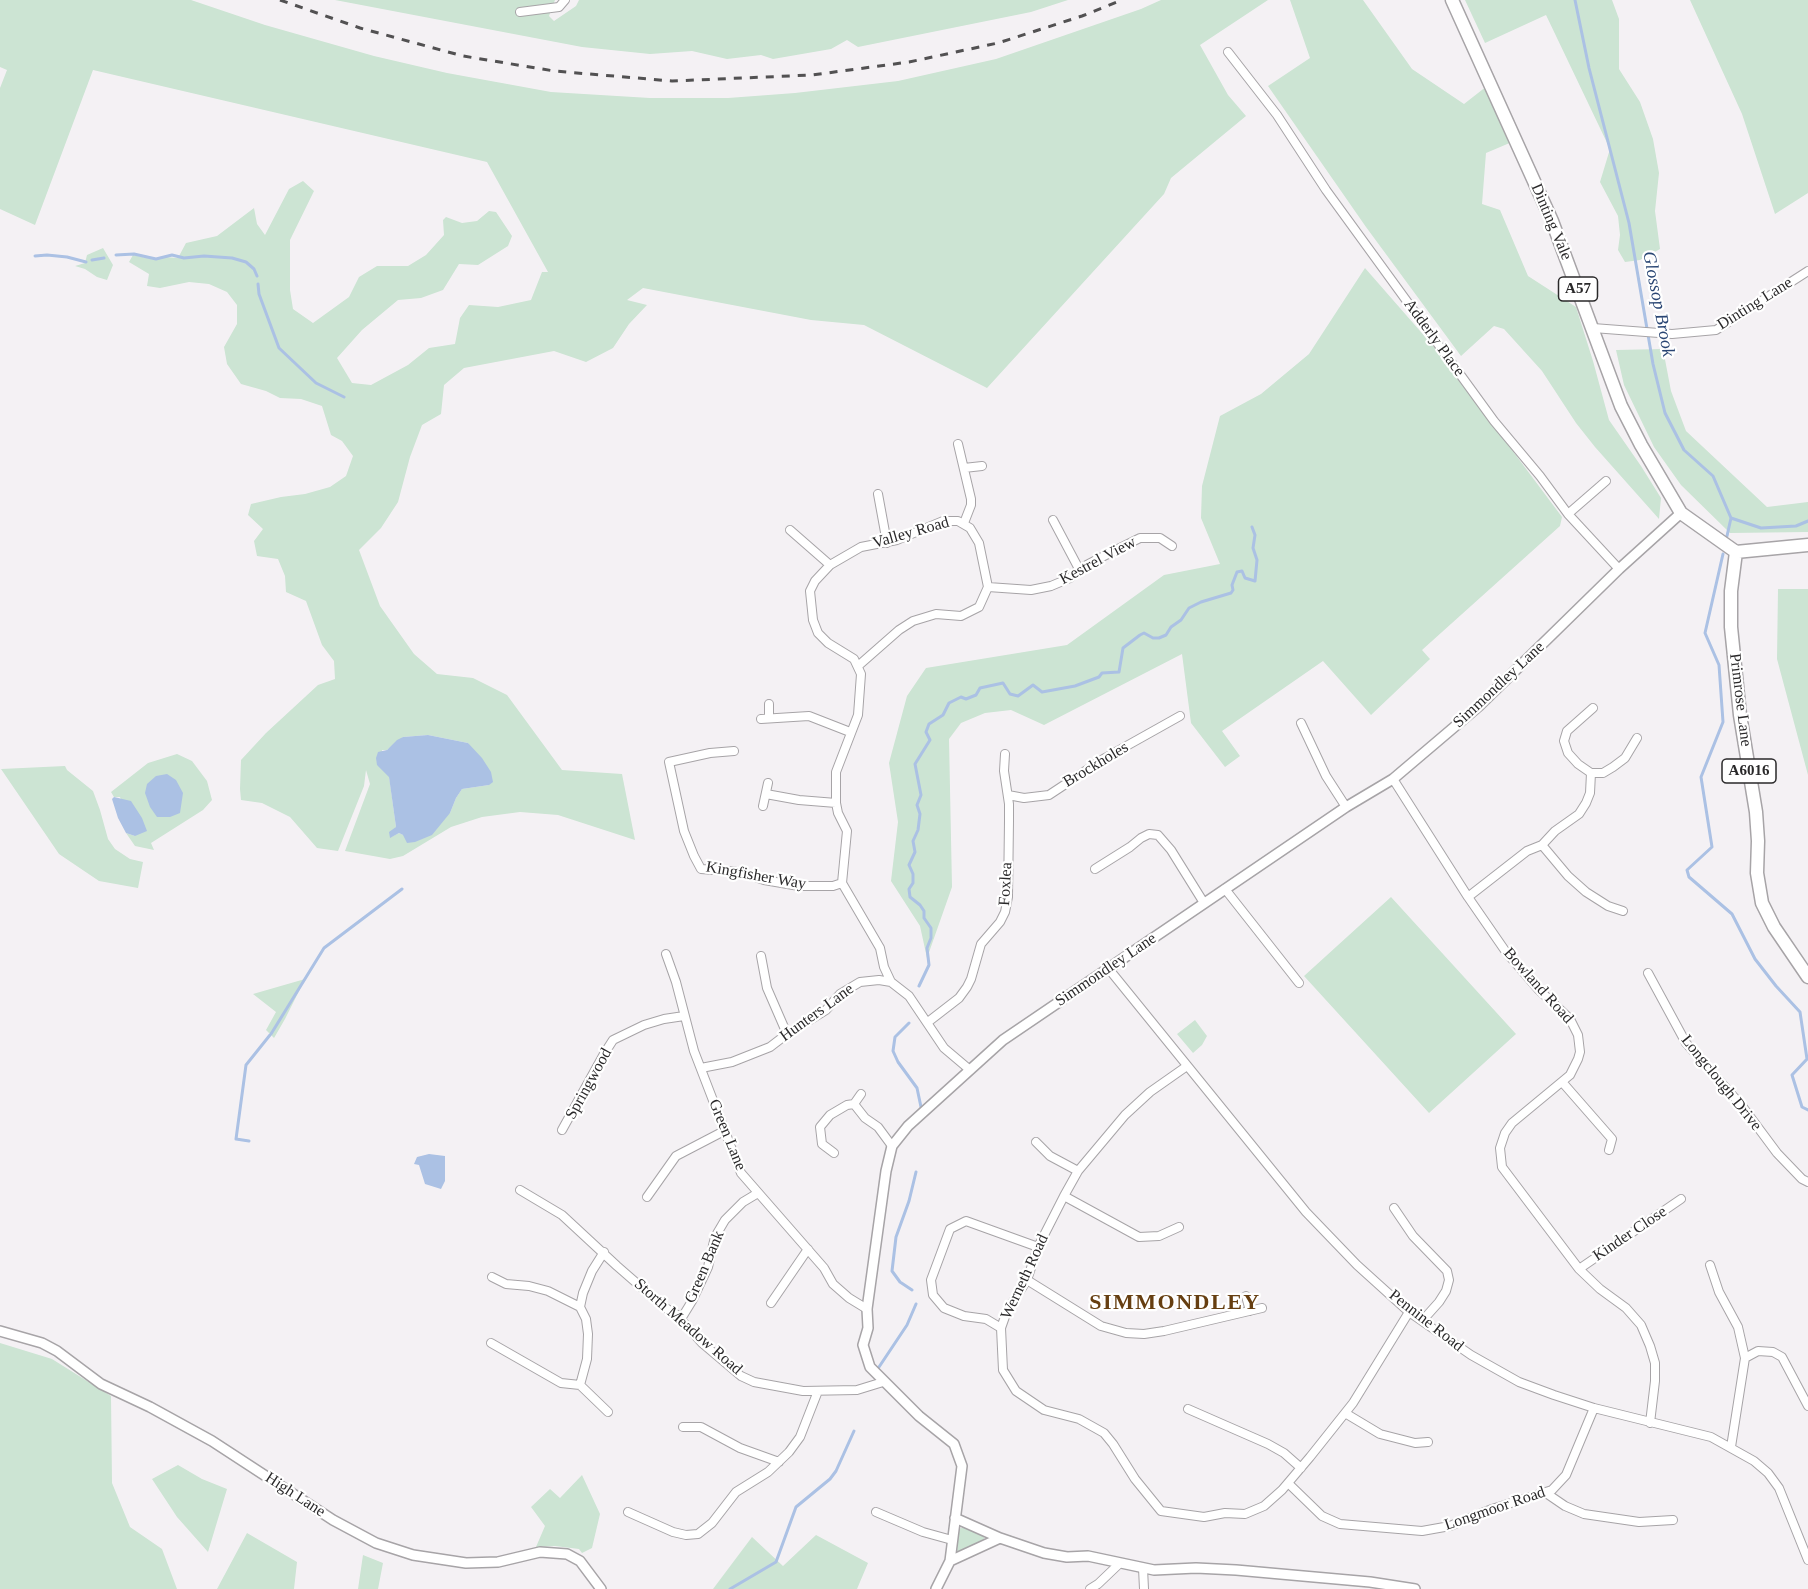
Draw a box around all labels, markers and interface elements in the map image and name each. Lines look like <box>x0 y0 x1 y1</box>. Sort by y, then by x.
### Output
street label: Dinting Vale <box>1526 181 1576 263</box>
water label: Glossop Brook <box>1637 250 1679 358</box>
street label: Dinting Lane <box>1714 273 1796 335</box>
road number: A57 <box>1558 277 1598 301</box>
street label: Adderly Place <box>1399 296 1469 380</box>
street label: Valley Road <box>871 513 951 553</box>
street label: Kestrel View <box>1056 533 1140 589</box>
street label: Simmondley Lane <box>1449 638 1549 732</box>
street label: Primrose Lane <box>1725 652 1755 748</box>
street label: Brockholes <box>1060 738 1132 792</box>
road number: A6016 <box>1722 759 1776 783</box>
street label: Kingfisher Way <box>704 858 808 894</box>
street label: Foxlea <box>995 862 1017 906</box>
street label: Simmondley Lane <box>1052 929 1160 1011</box>
street label: Bowland Road <box>1499 944 1577 1028</box>
street label: Hunters Lane <box>776 980 858 1046</box>
street label: Longclough Drive <box>1676 1031 1766 1135</box>
street label: Springwood <box>562 1045 616 1123</box>
street label: Green Lane <box>704 1097 750 1173</box>
street label: Kinder Close <box>1589 1202 1671 1266</box>
street label: Green Bank <box>681 1228 729 1306</box>
street label: Werneth Road <box>997 1231 1053 1323</box>
street label: Storth Meadow Road <box>630 1275 746 1379</box>
street label: Pennine Road <box>1385 1286 1467 1356</box>
district label: SIMMONDLEY <box>1089 1290 1261 1316</box>
street label: High Lane <box>261 1468 329 1522</box>
street label: Longmoor Road <box>1442 1483 1548 1535</box>

